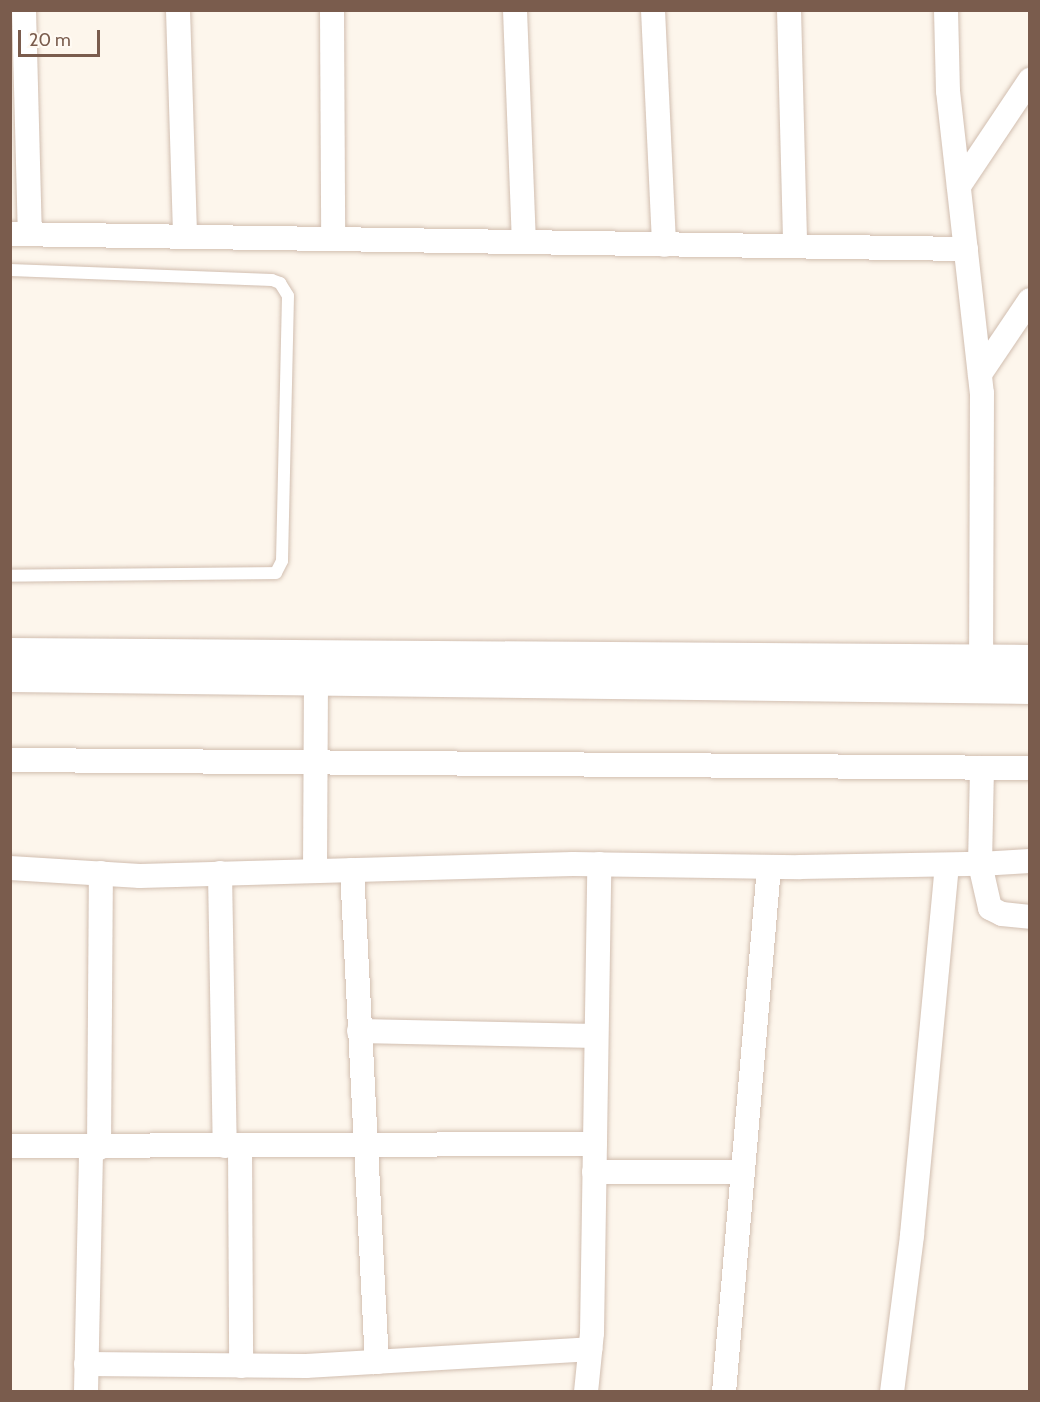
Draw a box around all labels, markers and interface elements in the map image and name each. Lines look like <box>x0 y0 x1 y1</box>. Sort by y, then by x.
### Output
scale bar <box>21 18 104 56</box>
text: 20 m <box>29 29 71 51</box>

